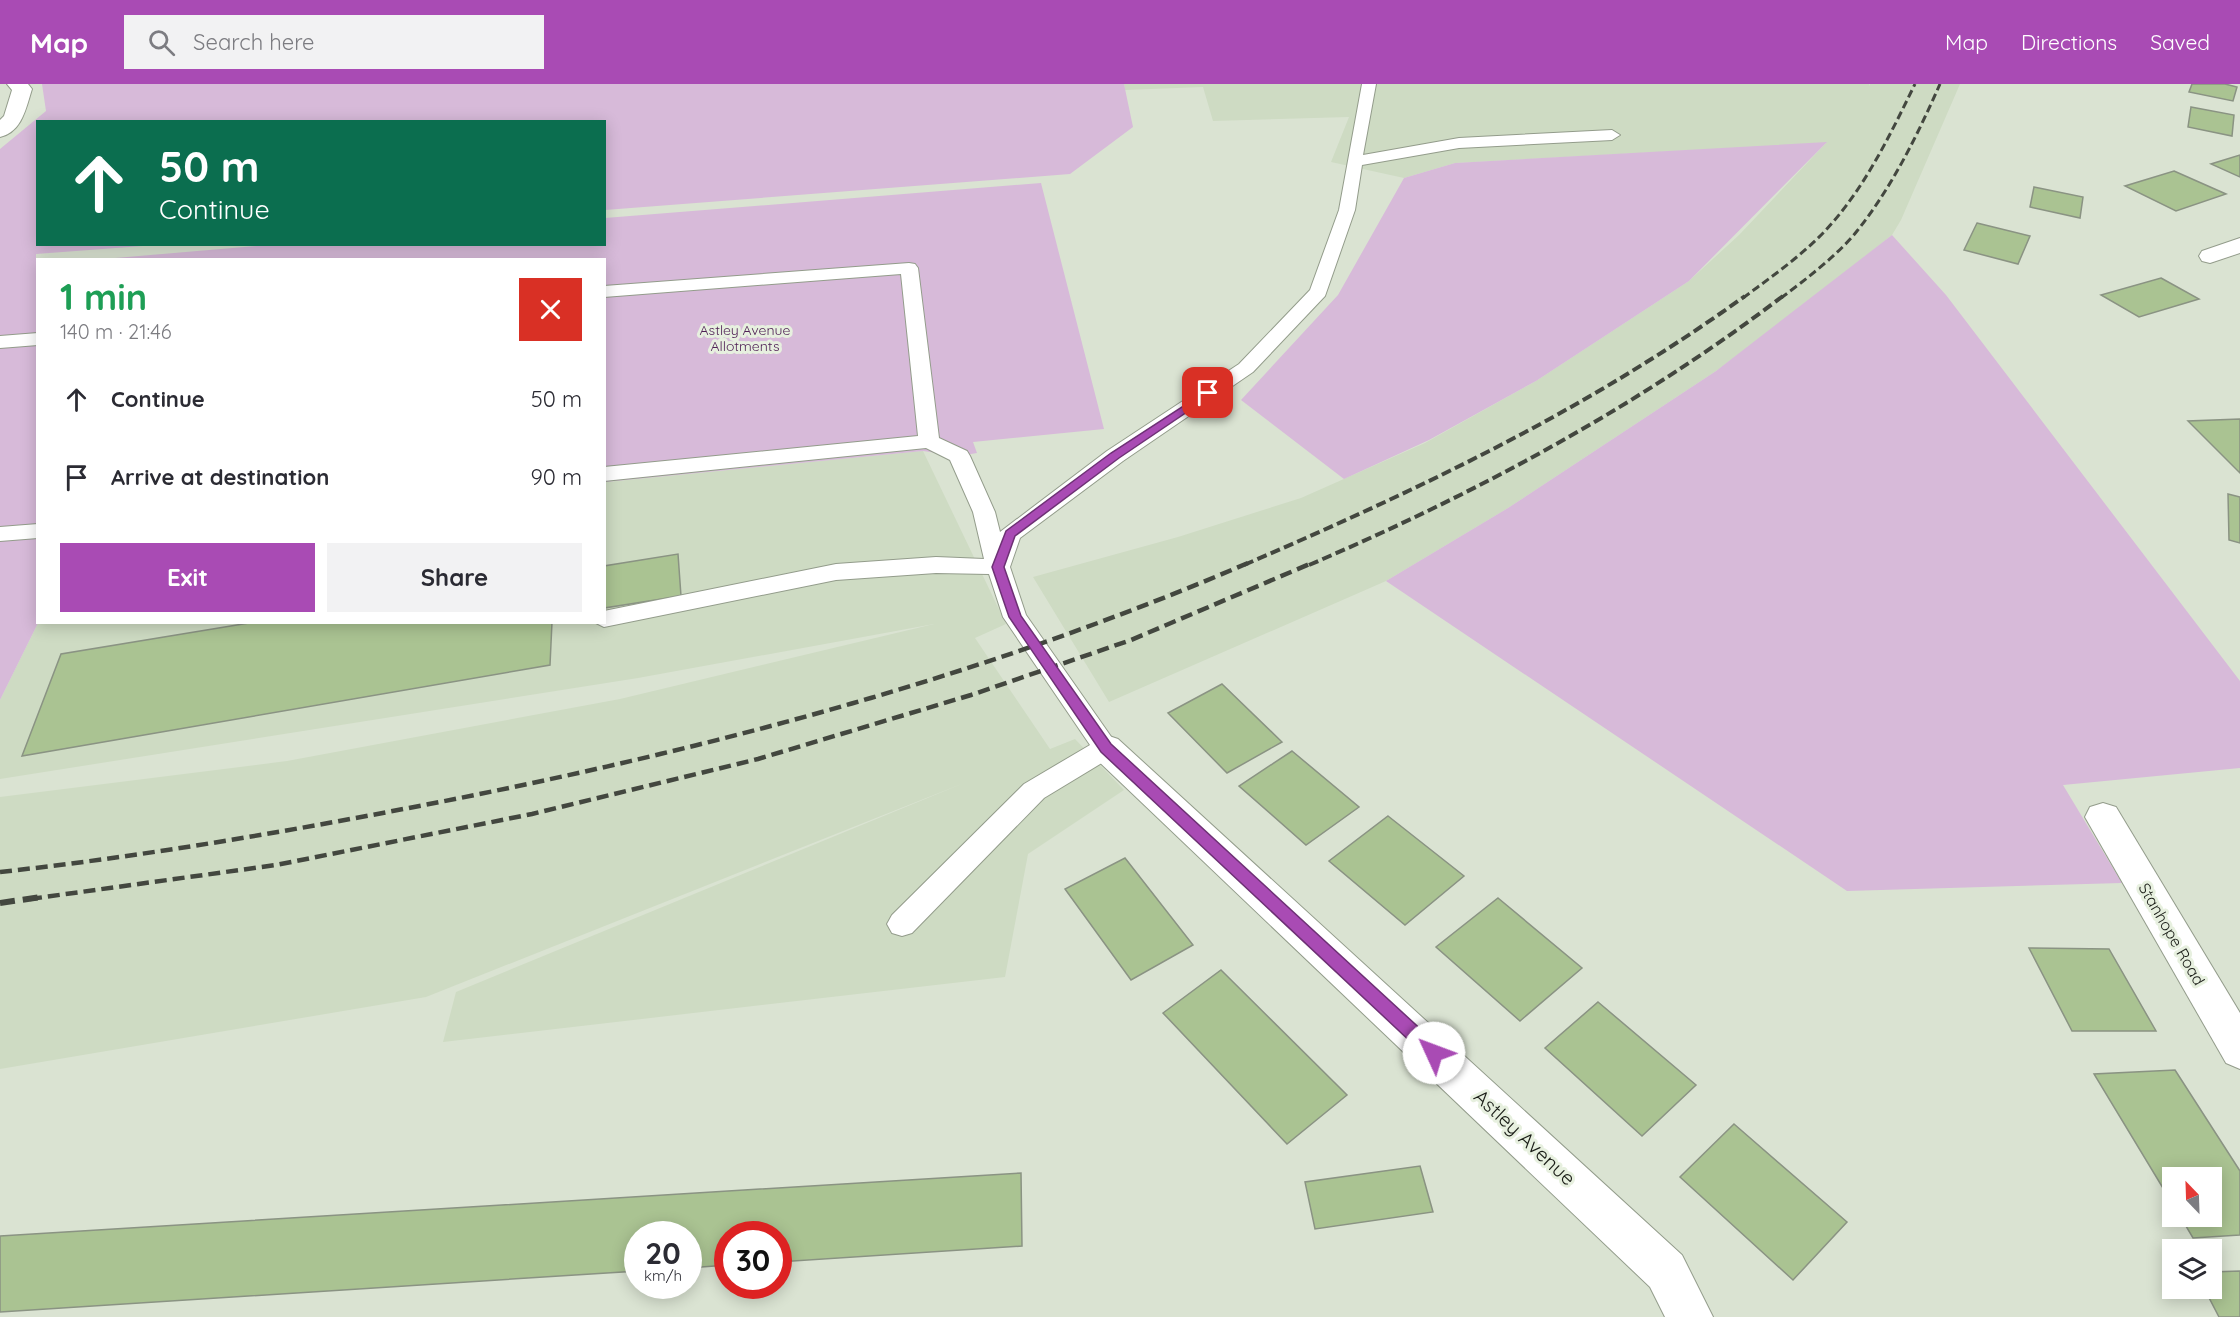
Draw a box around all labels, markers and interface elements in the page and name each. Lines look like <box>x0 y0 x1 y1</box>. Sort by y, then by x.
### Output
search box <box>124 15 544 69</box>
text: Map <box>30 25 88 60</box>
icon: search <box>145 26 178 59</box>
text: Search here <box>193 28 315 56</box>
text: Map <box>1945 29 1988 55</box>
text: Directions <box>2021 29 2117 55</box>
text: Saved <box>2150 29 2210 55</box>
text: 50 m <box>159 140 259 193</box>
icon: ahead <box>60 144 138 222</box>
text: Continue <box>159 192 270 226</box>
text: 1 min <box>60 274 147 319</box>
button: close <box>519 278 582 341</box>
text: 140 m · 21:46 <box>60 319 172 344</box>
park label: Astley Avenue Allotments <box>700 321 791 355</box>
pin <box>1182 367 1233 418</box>
icon: arrive <box>1191 376 1224 409</box>
icon: ahead <box>60 383 93 416</box>
text: Continue <box>111 385 205 413</box>
text: 50 m <box>531 385 582 413</box>
icon: arrive <box>60 461 93 494</box>
text: Arrive at destination <box>111 463 329 491</box>
text: 90 m <box>531 463 582 491</box>
button: Exit <box>60 543 315 612</box>
button: Share <box>327 543 582 612</box>
street label: Stanhope Road <box>2135 879 2209 989</box>
position arrow <box>1402 1021 1466 1085</box>
street label: Astley Avenue <box>1469 1084 1581 1190</box>
north arrow <box>2162 1167 2222 1227</box>
map controls <box>2162 1167 2222 1299</box>
speed limit sign: 30 <box>714 1221 792 1299</box>
text: 20 <box>645 1234 681 1272</box>
button: layers <box>2162 1239 2222 1299</box>
text: km/h <box>644 1266 682 1285</box>

